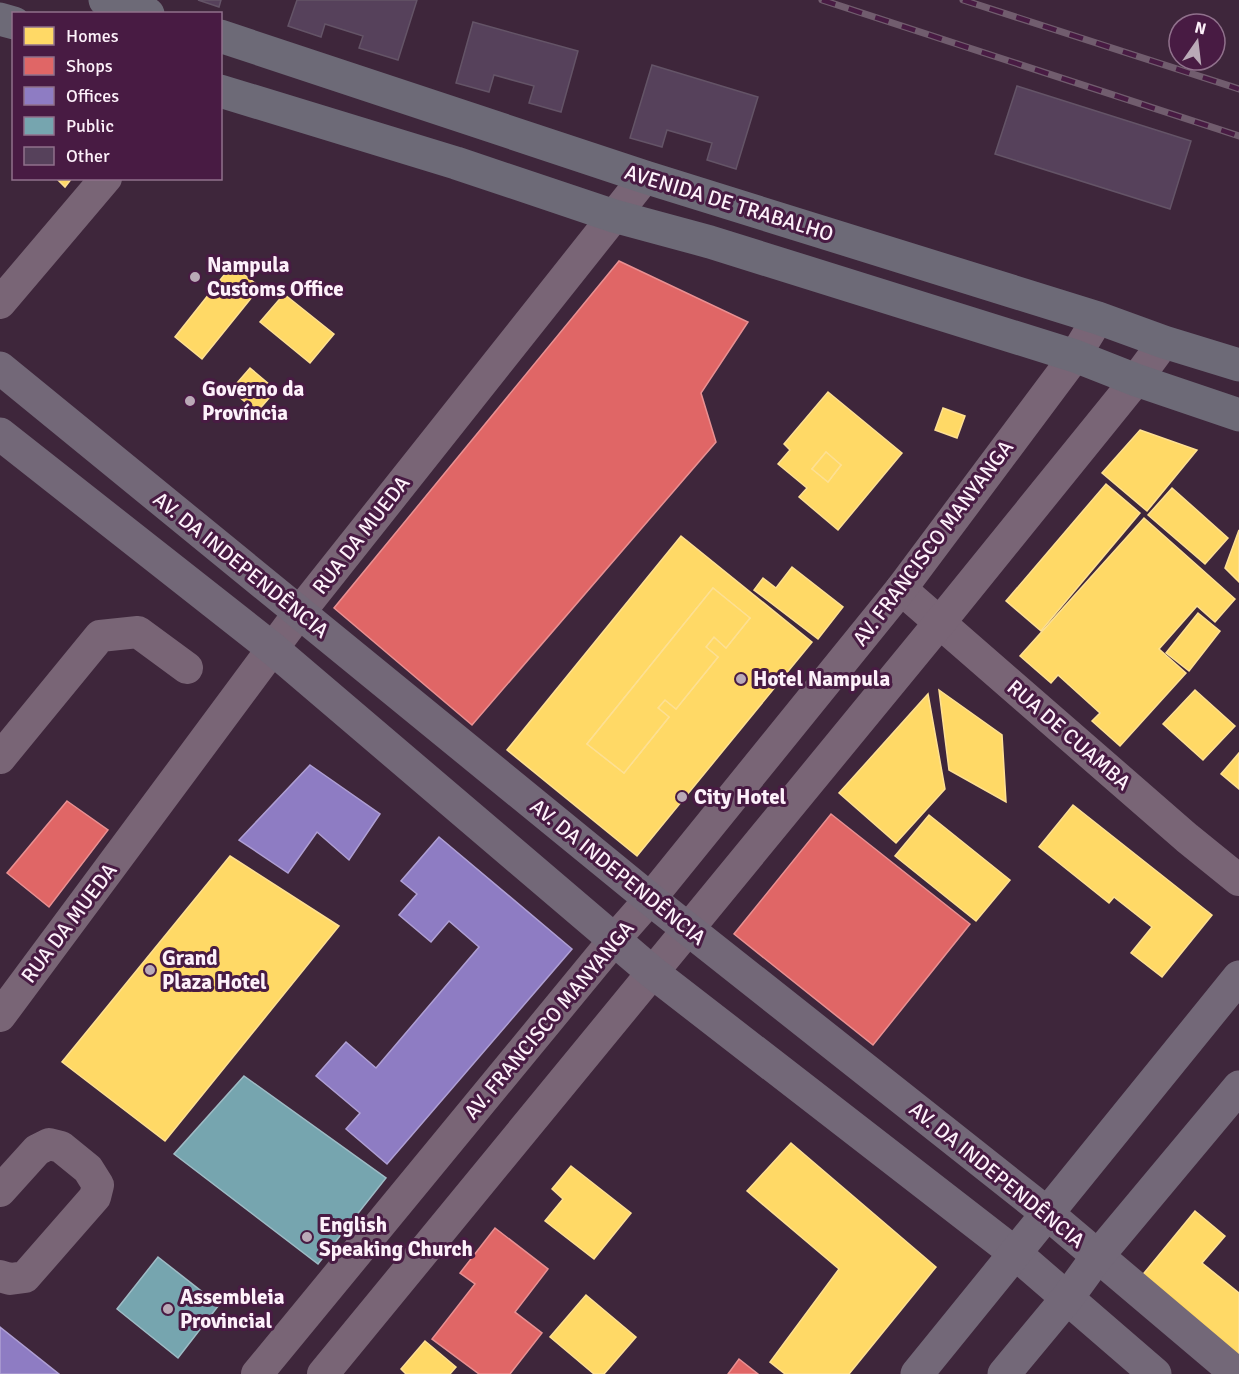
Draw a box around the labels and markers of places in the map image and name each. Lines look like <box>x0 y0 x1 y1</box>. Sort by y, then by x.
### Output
place label: Nampula Customs Office <box>207 252 344 302</box>
marker: Nampula Customs Office <box>188 270 202 284</box>
place label: Governo da Província <box>202 376 305 426</box>
marker: Governo da Província <box>183 394 197 408</box>
place label: Hotel Nampula <box>753 666 891 692</box>
marker: Hotel Nampula <box>734 672 748 686</box>
place label: City Hotel <box>694 784 787 810</box>
marker: City Hotel <box>675 790 689 804</box>
place label: Grand Plaza Hotel <box>162 945 267 995</box>
marker: Grand Plaza Hotel <box>143 963 157 977</box>
place label: English Speaking Church <box>319 1212 473 1262</box>
marker: English Speaking Church <box>300 1230 314 1244</box>
place label: Assembleia Provincial <box>180 1284 285 1334</box>
marker: Assembleia Provincial <box>161 1302 175 1316</box>

